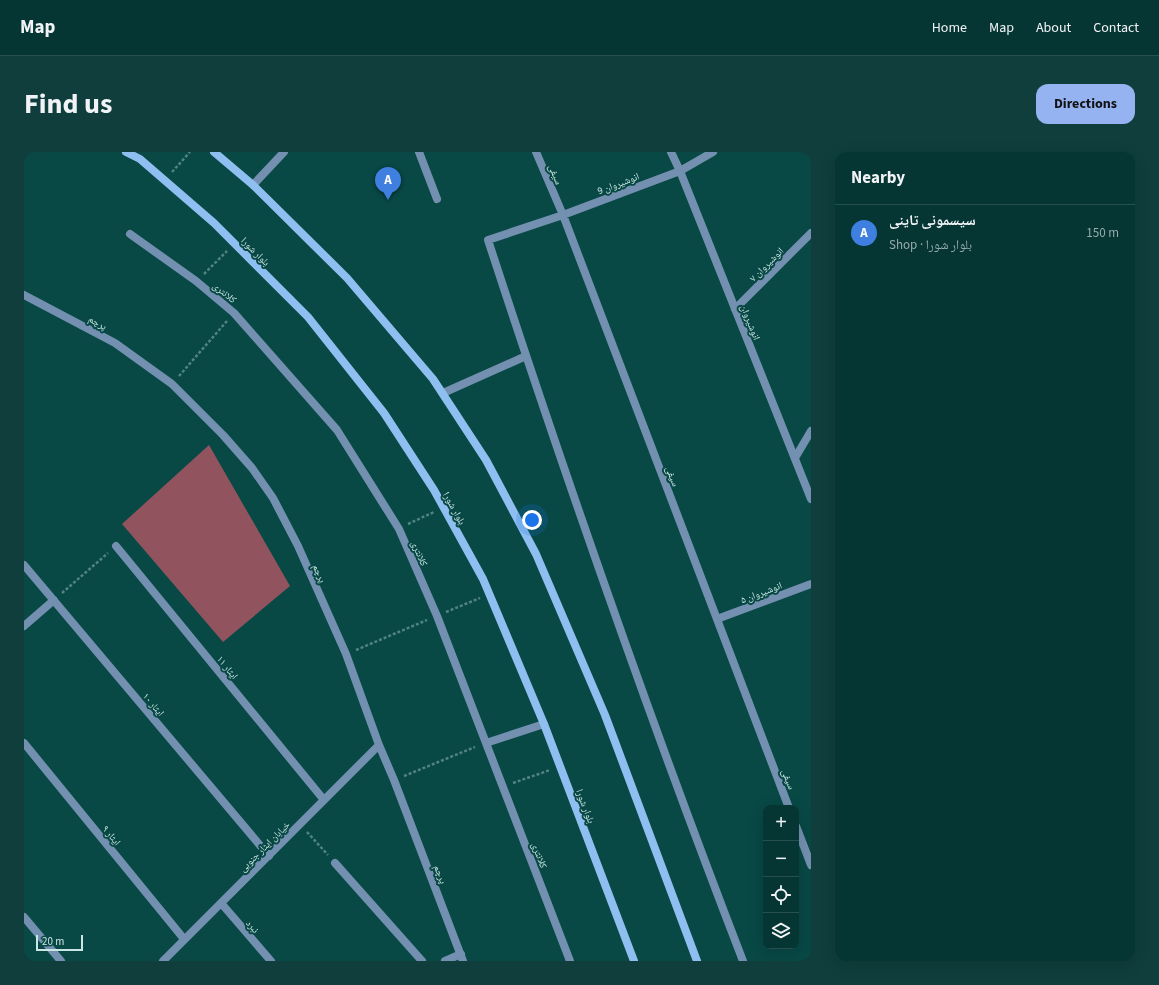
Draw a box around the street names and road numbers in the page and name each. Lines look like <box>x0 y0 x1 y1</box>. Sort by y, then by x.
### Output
street label: سیفی <box>545 162 566 187</box>
street label: انوشیروان 9 <box>595 170 641 198</box>
street label: بلوار شورا <box>238 234 273 269</box>
street label: انوشیروان ۷ <box>746 244 787 285</box>
street label: کلانتری <box>210 279 239 307</box>
street label: انوشیروان <box>737 303 763 342</box>
street label: پرچم <box>86 312 109 334</box>
street label: سیفی <box>662 464 683 489</box>
street label: بلوار شورا <box>439 490 469 528</box>
street label: کلانتری <box>407 538 431 569</box>
street label: پرچم <box>309 562 329 585</box>
street label: انوشیروان ۵ <box>739 579 784 607</box>
street label: ایثار ۱۱ <box>213 653 241 682</box>
street label: ایثار ۱۰ <box>139 690 167 719</box>
street label: سیفی <box>778 767 799 792</box>
street label: بلوار شورا <box>572 787 598 826</box>
street label: خیابان ایثار جنوبی <box>236 818 294 875</box>
street label: ایثار ۹ <box>99 823 124 849</box>
street label: کلانتری <box>528 840 550 870</box>
street label: پرچم <box>430 863 450 886</box>
street label: نبرد <box>242 917 262 937</box>

